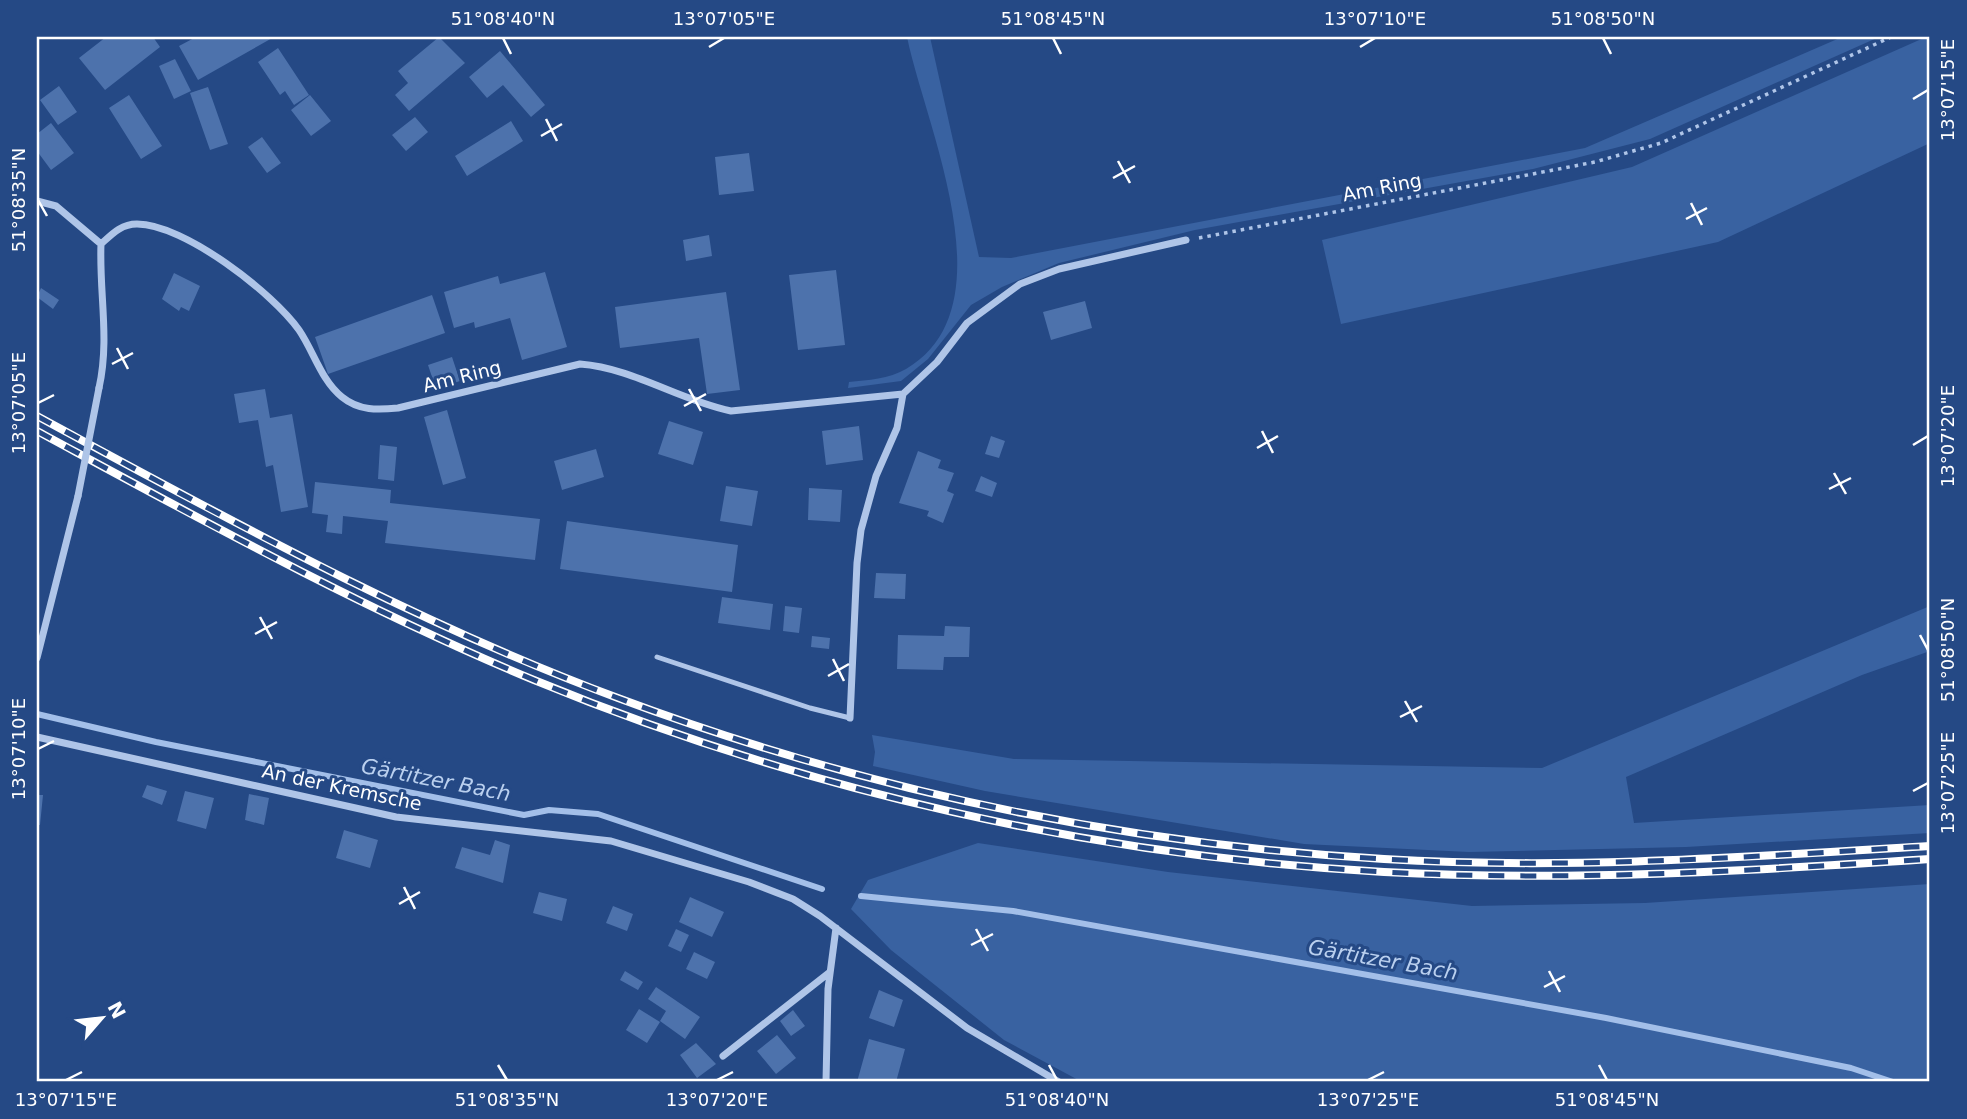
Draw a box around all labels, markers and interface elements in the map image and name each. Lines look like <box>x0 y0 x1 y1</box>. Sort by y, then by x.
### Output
text: 51°08'40"N <box>451 8 555 29</box>
text: 13°07'05"E <box>673 8 775 29</box>
text: 51°08'45"N <box>1001 8 1105 29</box>
text: 13°07'10"E <box>1324 8 1426 29</box>
text: 51°08'50"N <box>1551 8 1655 29</box>
text: 13°07'15"E <box>1937 39 1958 141</box>
text: 51°08'35"N <box>8 148 29 252</box>
street label: Am Ring <box>1341 169 1423 205</box>
text: 13°07'05"E <box>8 352 29 454</box>
street label: Am Ring <box>420 356 504 396</box>
text: 13°07'20"E <box>1937 385 1958 487</box>
text: 51°08'50"N <box>1937 598 1958 702</box>
text: 13°07'10"E <box>8 698 29 800</box>
text: 13°07'25"E <box>1937 732 1958 834</box>
water label: Gärtitzer Bach <box>359 754 513 806</box>
street label: An der Kremsche <box>260 759 424 815</box>
water label: Gärtitzer Bach <box>1306 935 1460 985</box>
north arrow <box>66 982 136 1052</box>
text: N <box>104 998 130 1022</box>
text: 13°07'15"E <box>15 1089 117 1110</box>
text: 51°08'35"N <box>455 1089 559 1110</box>
text: 13°07'20"E <box>666 1089 768 1110</box>
text: 51°08'40"N <box>1005 1089 1109 1110</box>
text: 13°07'25"E <box>1317 1089 1419 1110</box>
text: 51°08'45"N <box>1555 1089 1659 1110</box>

